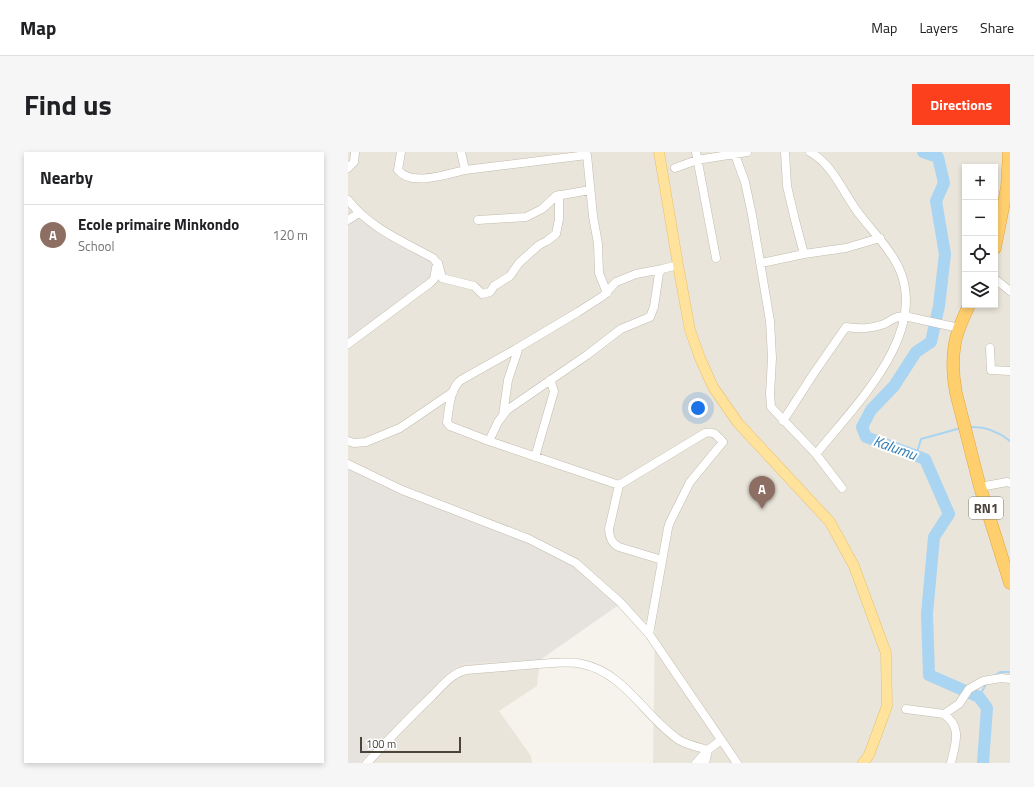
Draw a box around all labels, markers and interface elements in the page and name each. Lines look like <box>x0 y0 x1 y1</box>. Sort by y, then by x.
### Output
text: Map <box>20 13 56 42</box>
text: Map <box>871 17 897 38</box>
text: Layers <box>919 17 958 38</box>
text: Share <box>980 17 1014 38</box>
text: Find us <box>24 83 112 126</box>
button: Directions <box>912 84 1010 125</box>
map controls <box>962 164 998 308</box>
button: + <box>962 164 998 200</box>
text: Nearby <box>40 165 93 191</box>
button: − <box>962 200 998 236</box>
text: Ecole primaire Minkondo <box>78 213 239 236</box>
text: A <box>49 225 57 245</box>
text: 120 m <box>272 225 308 245</box>
text: School <box>78 236 114 256</box>
button: locate <box>962 236 998 272</box>
button: layers <box>962 272 998 308</box>
your location <box>688 398 708 418</box>
water label: Kalumu <box>870 429 922 467</box>
pin: A <box>749 476 775 509</box>
road number: RN1 <box>969 497 1003 519</box>
scale bar <box>360 735 461 754</box>
text: 100 m <box>366 736 396 752</box>

